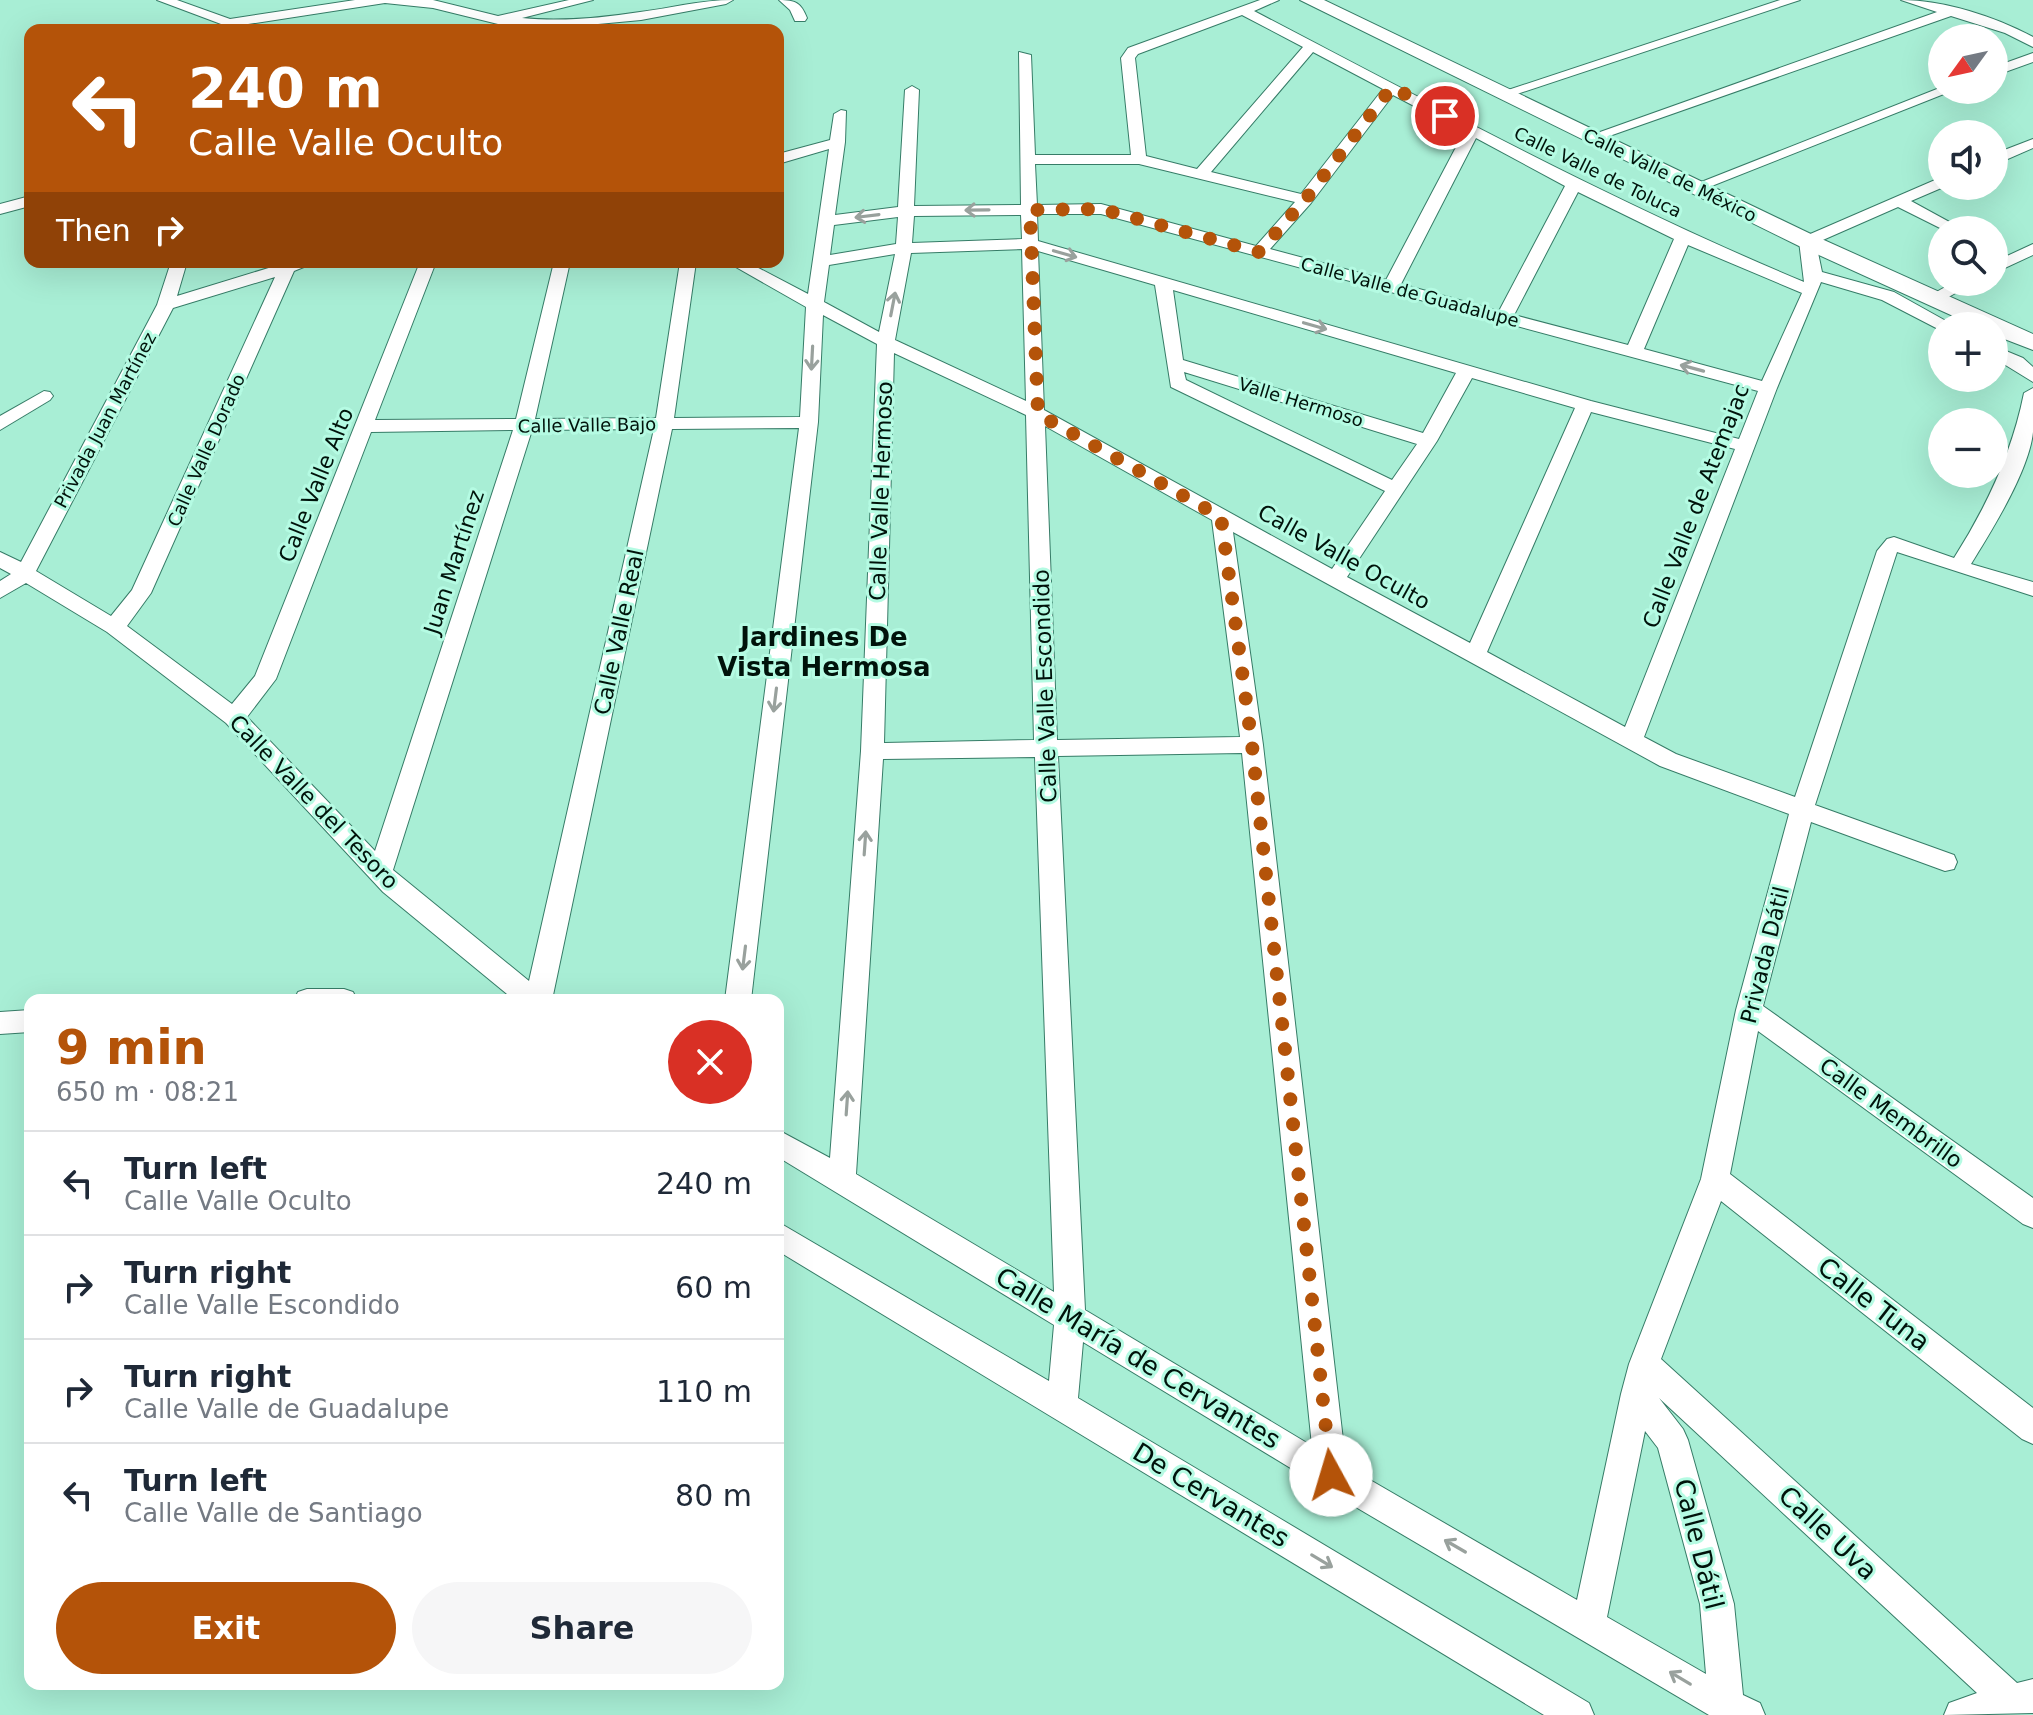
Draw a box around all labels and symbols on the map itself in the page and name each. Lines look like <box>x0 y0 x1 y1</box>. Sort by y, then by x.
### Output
north arrow <box>1928 24 2008 104</box>
pin <box>1411 82 1479 150</box>
street label: Calle Valle de Toluca <box>1511 122 1685 222</box>
street label: Calle Valle de México <box>1580 124 1760 226</box>
one-way arrow <box>964 202 991 218</box>
one-way arrow <box>855 209 880 224</box>
one-way arrow <box>1052 247 1078 262</box>
street label: Calle Valle de Guadalupe <box>1299 253 1521 331</box>
one-way arrow <box>886 292 901 318</box>
one-way arrow <box>1301 319 1327 334</box>
street label: Privada Juan Martínez <box>50 329 160 511</box>
one-way arrow <box>804 344 819 371</box>
one-way arrow <box>1680 360 1706 375</box>
street label: Calle Valle Dorado <box>163 370 249 530</box>
street label: Valle Hermoso <box>1236 373 1366 431</box>
street label: Calle Valle Hermoso <box>865 381 897 601</box>
street label: Calle Valle de Atemajac <box>1638 381 1754 631</box>
street label: Calle Valle Alto <box>274 404 358 566</box>
street label: Calle Valle Bajo <box>518 413 656 437</box>
street label: Juan Martínez <box>418 487 489 639</box>
street label: Calle Valle Oculto <box>1254 499 1434 615</box>
street label: Calle Valle Real <box>589 547 649 717</box>
street label: Calle Valle Escondido <box>1028 569 1062 803</box>
district label: Jardines De Vista Hermosa <box>717 622 931 682</box>
one-way arrow <box>767 687 782 712</box>
street label: Calle Valle del Tesoro <box>224 710 404 894</box>
one-way arrow <box>858 830 873 857</box>
street label: Privada Dátil <box>1736 884 1794 1026</box>
one-way arrow <box>736 944 751 971</box>
street label: Calle Membrillo <box>1815 1053 1967 1173</box>
one-way arrow <box>840 1090 855 1117</box>
street label: Calle Tuna <box>1812 1251 1936 1357</box>
street label: Calle María de Cervantes <box>990 1261 1286 1455</box>
position arrow <box>1289 1433 1373 1517</box>
street label: De Cervantes <box>1128 1437 1294 1553</box>
street label: Calle Dátil <box>1668 1476 1730 1612</box>
street label: Calle Uva <box>1773 1480 1883 1586</box>
one-way arrow <box>1444 1538 1467 1554</box>
one-way arrow <box>1310 1553 1333 1569</box>
one-way arrow <box>1669 1670 1692 1686</box>

